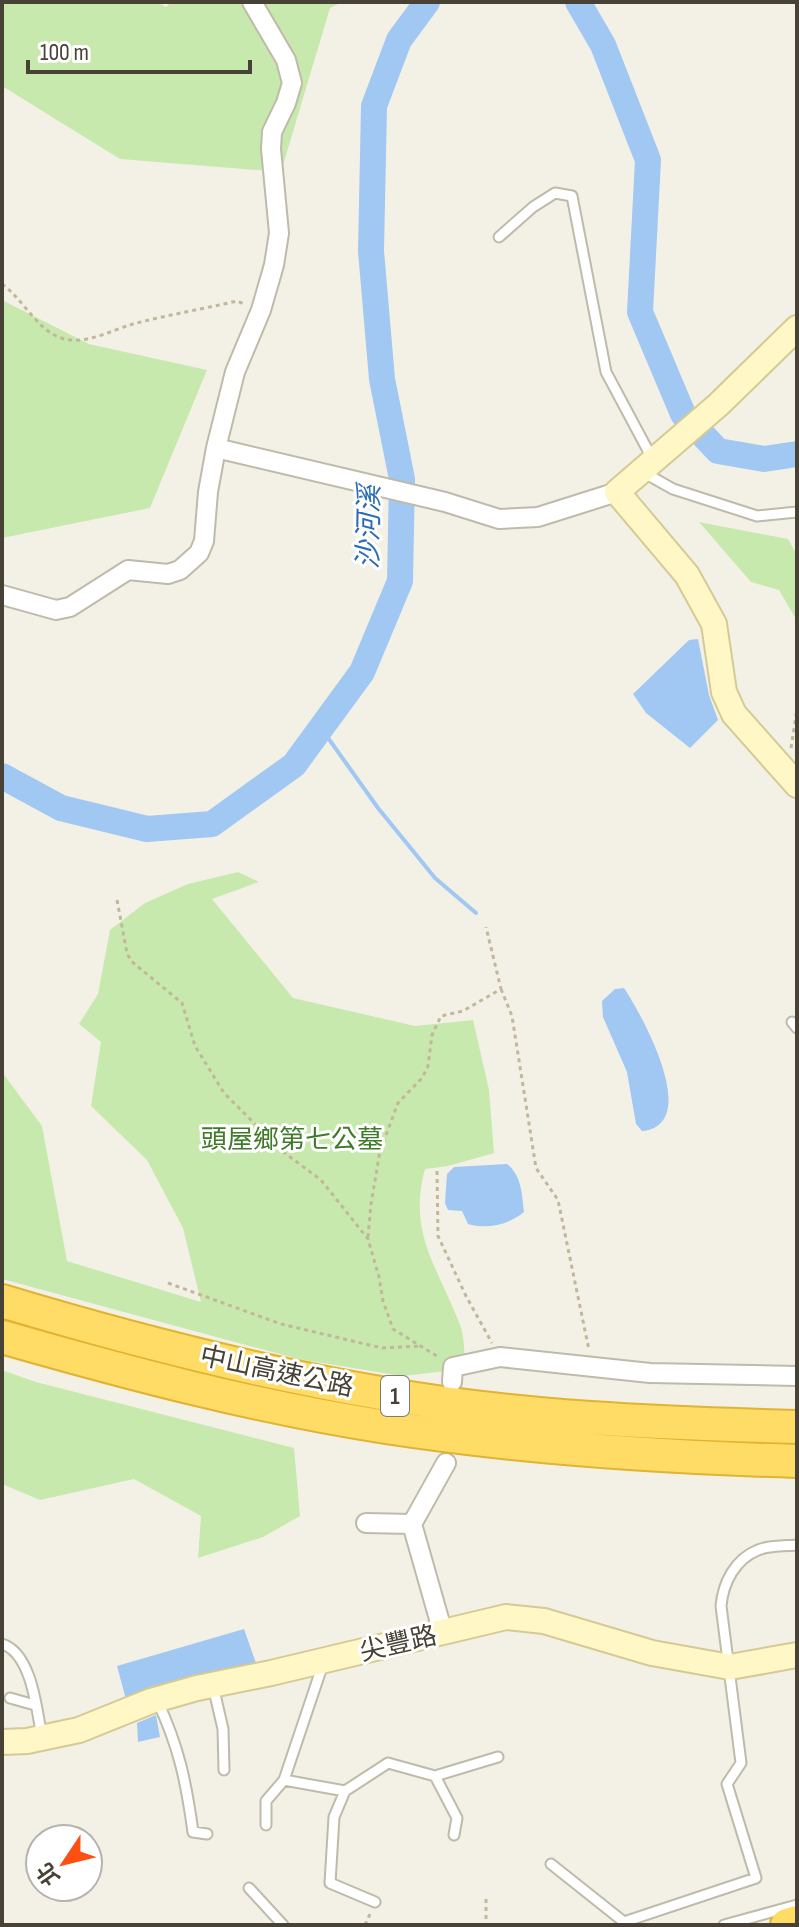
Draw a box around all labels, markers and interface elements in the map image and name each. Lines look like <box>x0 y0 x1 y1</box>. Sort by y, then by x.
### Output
scale bar <box>28 24 250 74</box>
text: 100 m <box>40 38 89 67</box>
water label: 沙河溪 <box>352 481 387 569</box>
park label: 頭屋鄉第七公墓 <box>201 1125 383 1156</box>
street label: 中山高速公路 <box>197 1341 356 1404</box>
road number: 1 <box>381 1376 409 1416</box>
street label: 尖豐路 <box>357 1621 440 1668</box>
north arrow <box>24 1823 104 1903</box>
text: 北 <box>31 1857 66 1890</box>

